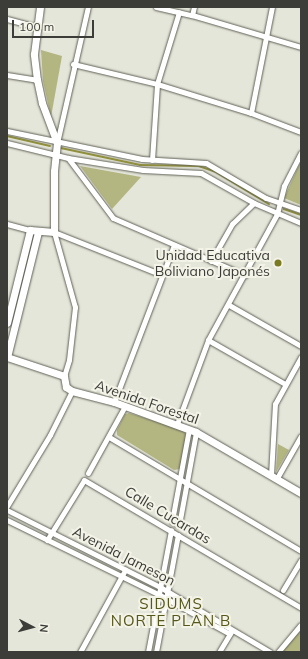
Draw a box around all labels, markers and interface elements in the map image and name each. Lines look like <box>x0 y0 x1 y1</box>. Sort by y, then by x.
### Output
scale bar <box>14 12 96 38</box>
text: 100 m <box>19 19 54 34</box>
place label: Unidad Educativa Boliviano Japonés <box>155 247 270 280</box>
marker: Unidad Educativa Boliviano Japonés <box>273 258 283 268</box>
street label: Avenida Forestal <box>93 376 201 428</box>
street label: Calle Cucardas <box>122 483 214 547</box>
street label: Avenida Jameson <box>70 523 178 589</box>
district label: SIDUMS NORTE PLAN B <box>111 594 231 629</box>
north arrow <box>12 607 52 647</box>
text: N <box>37 623 51 633</box>

